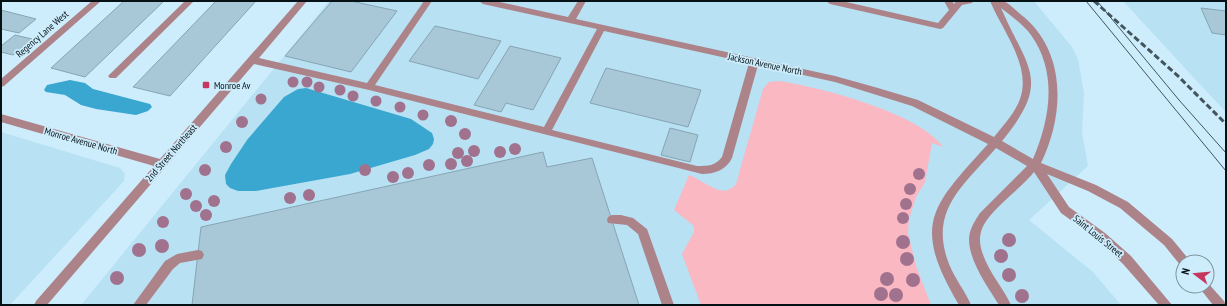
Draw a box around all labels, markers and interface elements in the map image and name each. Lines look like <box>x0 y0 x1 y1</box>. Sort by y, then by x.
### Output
street label: Regency Lane West <box>13 7 71 60</box>
street label: Jackson Avenue North <box>726 50 803 78</box>
place label: Monroe Av <box>214 79 251 92</box>
marker: Monroe Av <box>201 80 211 90</box>
street label: 2nd Street Northeast <box>142 121 200 185</box>
street label: Monroe Avenue North <box>43 124 119 158</box>
street label: Saint Louis Street <box>1070 212 1126 260</box>
north arrow <box>1175 254 1215 294</box>
text: N <box>1178 266 1193 276</box>

